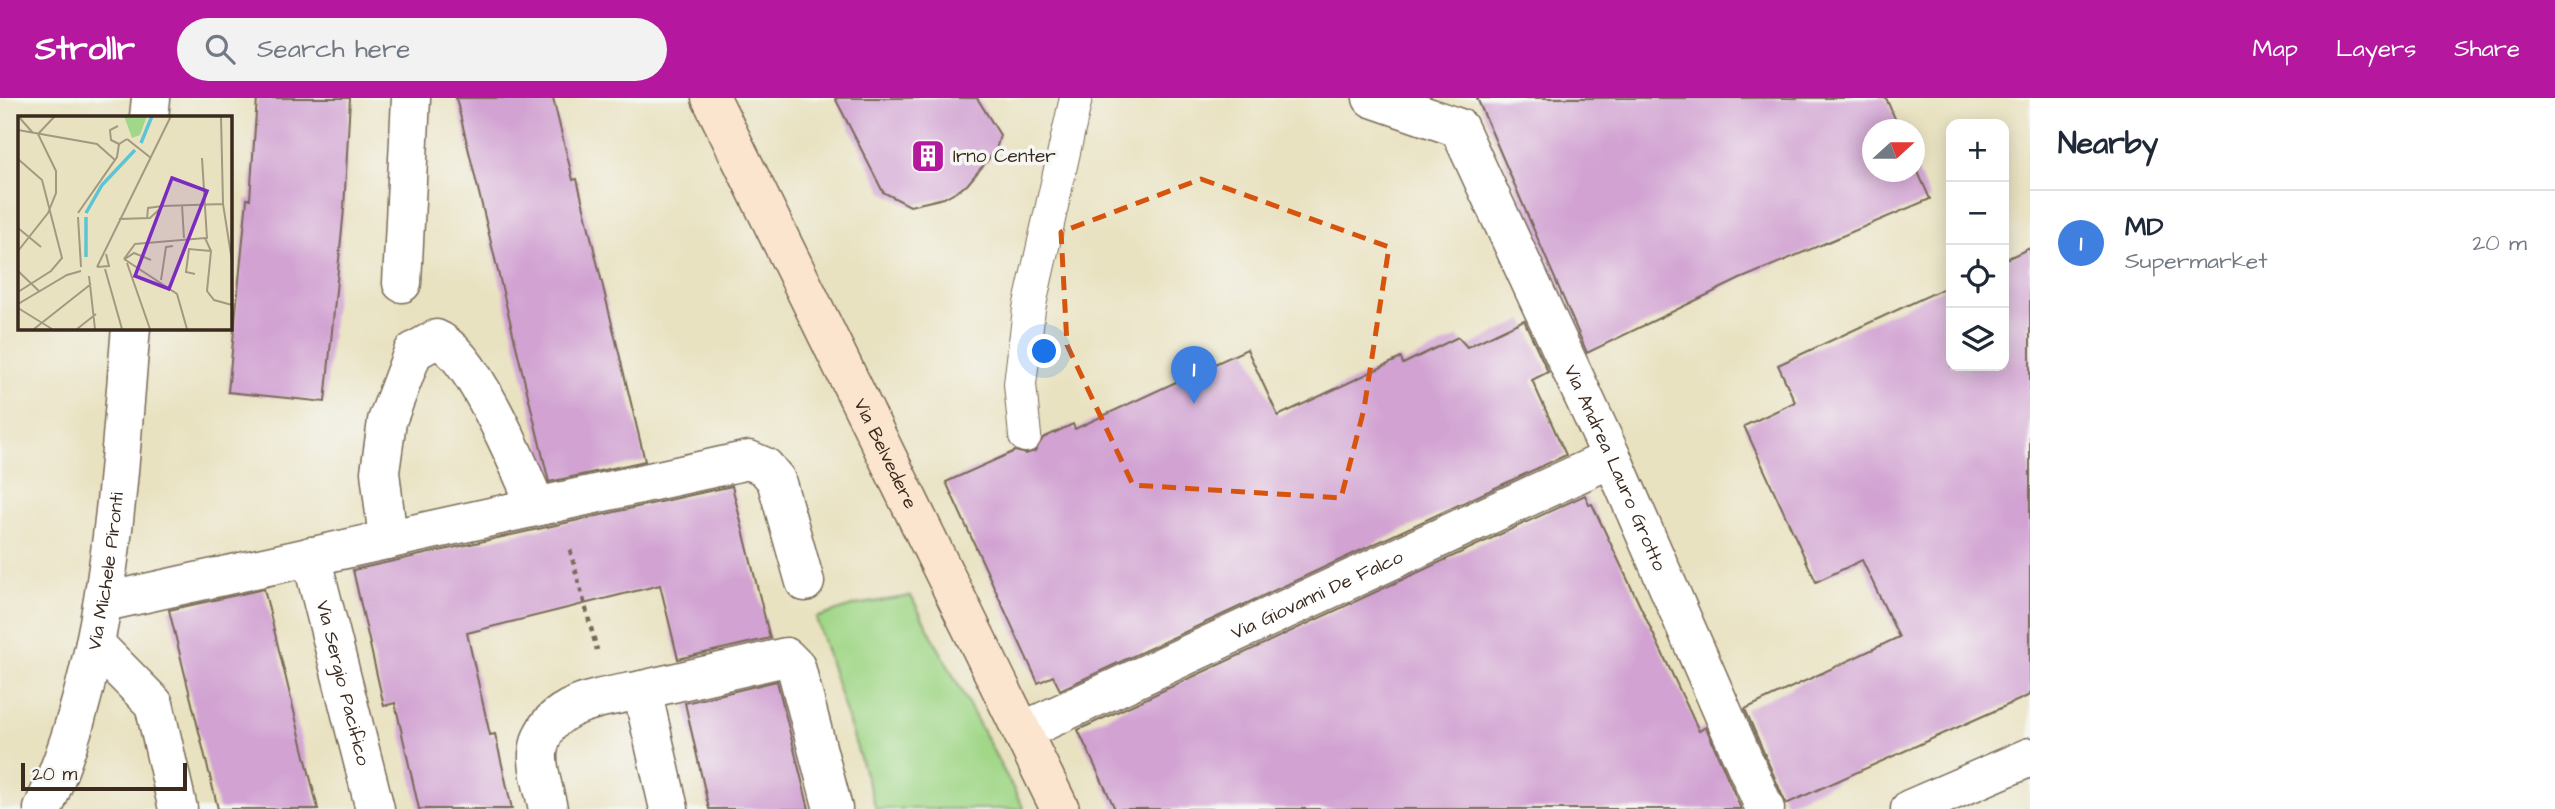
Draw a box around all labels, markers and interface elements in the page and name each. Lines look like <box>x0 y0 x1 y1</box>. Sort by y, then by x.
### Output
search box <box>177 18 667 81</box>
text: Strollr <box>35 26 135 72</box>
icon: search <box>201 30 239 68</box>
text: Search here <box>257 31 410 67</box>
text: Map <box>2253 32 2298 66</box>
text: Layers <box>2336 32 2416 66</box>
text: Share <box>2454 32 2520 66</box>
inset map <box>18 116 231 329</box>
north arrow <box>1862 119 1925 182</box>
map controls <box>1946 119 2009 371</box>
button: + <box>1946 119 2009 182</box>
text: Nearby <box>2058 123 2158 165</box>
building icon: Irno Center <box>909 137 947 175</box>
place label: Irno Center <box>953 143 1056 170</box>
button: − <box>1946 182 2009 245</box>
text: MD <box>2125 209 2163 245</box>
text: 1 <box>2080 227 2082 259</box>
text: 20 m <box>2472 227 2527 259</box>
button: locate <box>1946 245 2009 308</box>
text: Supermarket <box>2125 245 2268 277</box>
button: layers <box>1946 308 2009 371</box>
your location <box>1027 334 1061 368</box>
pin: 1 <box>1171 346 1217 404</box>
street label: Via Andrea Lauro Grotto <box>1557 360 1673 575</box>
street label: Via Belvedere <box>847 394 924 513</box>
street label: Via Michele Pironti <box>80 491 130 653</box>
street label: Via Giovanni De Falco <box>1227 543 1408 646</box>
street label: Via Sergio Pacifico <box>309 597 377 769</box>
scale bar <box>21 760 187 792</box>
text: 20 m <box>32 761 77 788</box>

